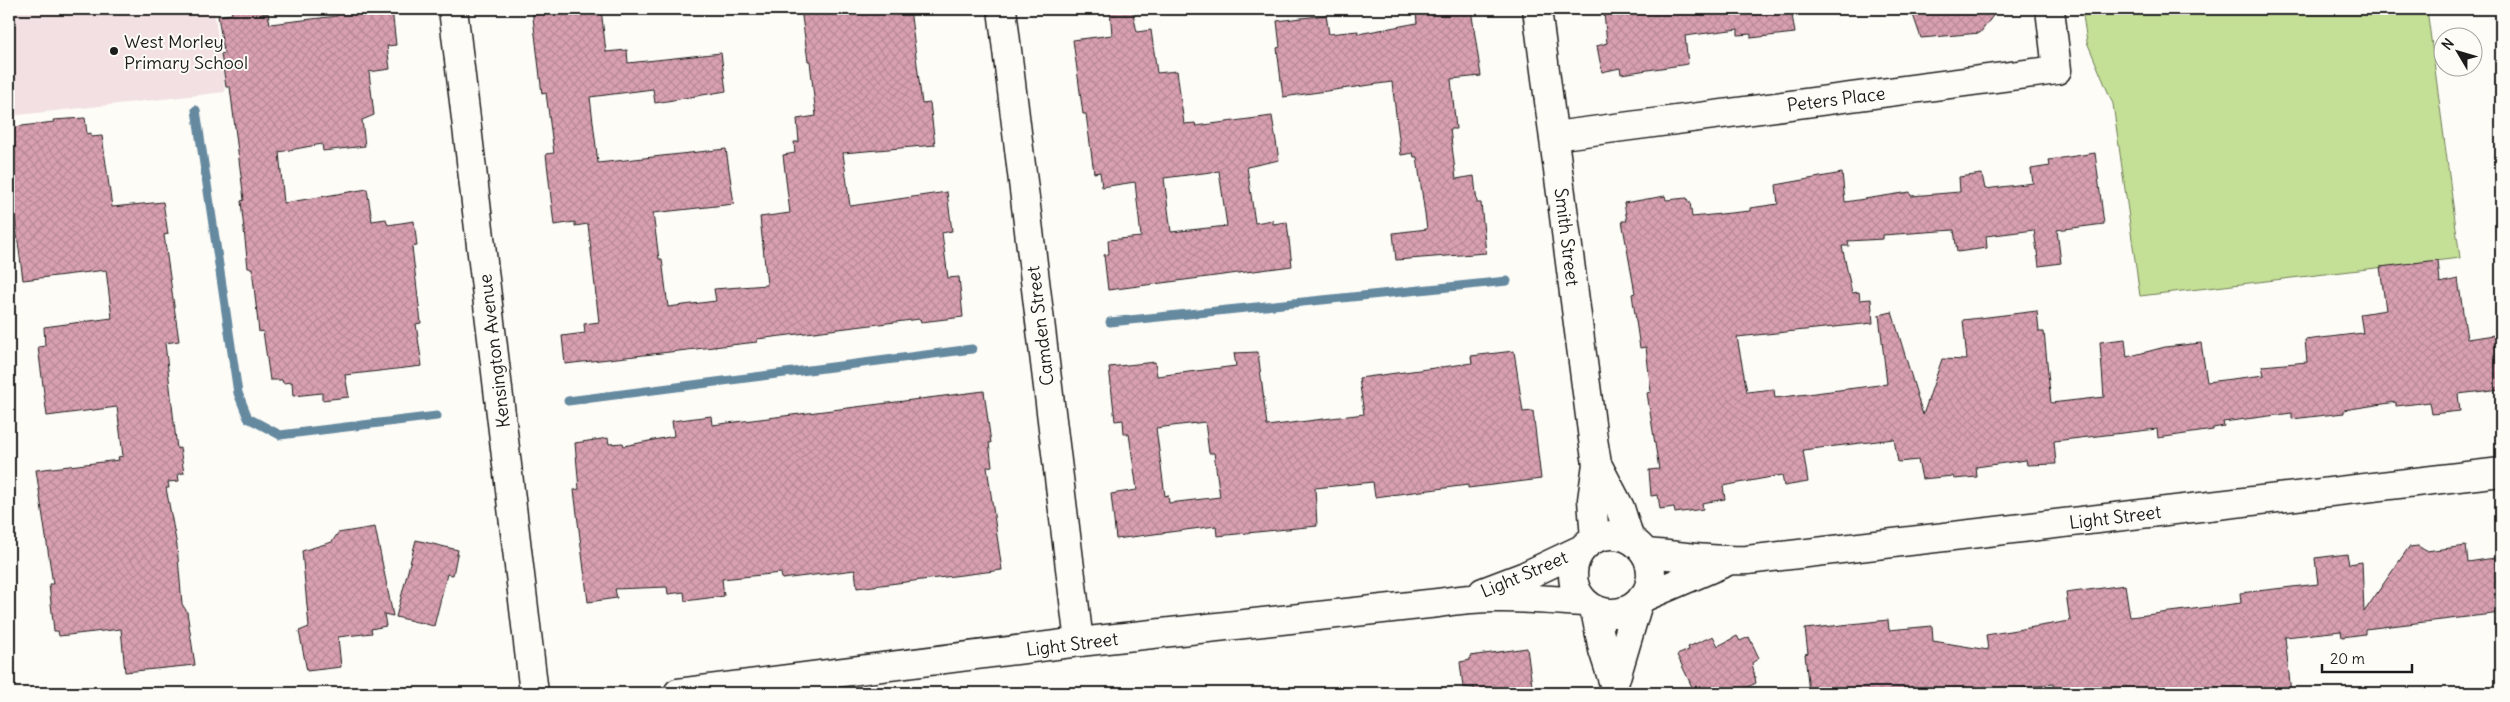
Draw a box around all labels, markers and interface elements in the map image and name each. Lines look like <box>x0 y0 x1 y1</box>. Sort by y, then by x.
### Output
north arrow <box>2432 28 2482 78</box>
place label: West Morley Primary School <box>124 30 248 74</box>
text: N <box>2438 35 2458 53</box>
marker: West Morley Primary School <box>108 45 120 57</box>
street label: Peters Place <box>1786 82 1886 116</box>
street label: Smith Street <box>1550 187 1584 287</box>
street label: Camden Street <box>1021 265 1059 387</box>
street label: Kensington Avenue <box>473 273 515 429</box>
street label: Light Street <box>2068 500 2162 534</box>
street label: Light Street <box>1477 545 1571 603</box>
street label: Light Street <box>1025 627 1119 661</box>
scale bar <box>2322 642 2412 674</box>
text: 20 m <box>2330 649 2365 668</box>

